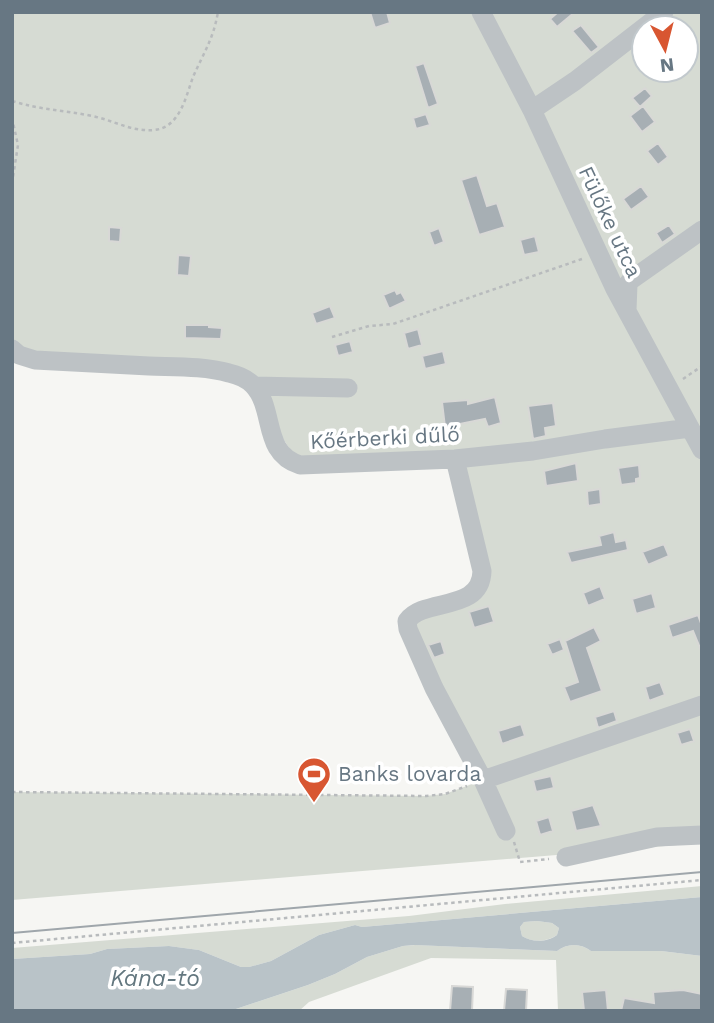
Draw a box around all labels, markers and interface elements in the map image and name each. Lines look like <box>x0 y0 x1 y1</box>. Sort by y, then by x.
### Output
north arrow <box>630 14 700 84</box>
text: N <box>659 53 675 78</box>
street label: Fülőke utca <box>574 162 647 282</box>
street label: Kőérberki dűlő <box>310 421 460 454</box>
sports icon: Banks lovarda <box>295 755 333 804</box>
place label: Banks lovarda <box>338 761 481 786</box>
water label: Kána-tó <box>110 965 200 992</box>

